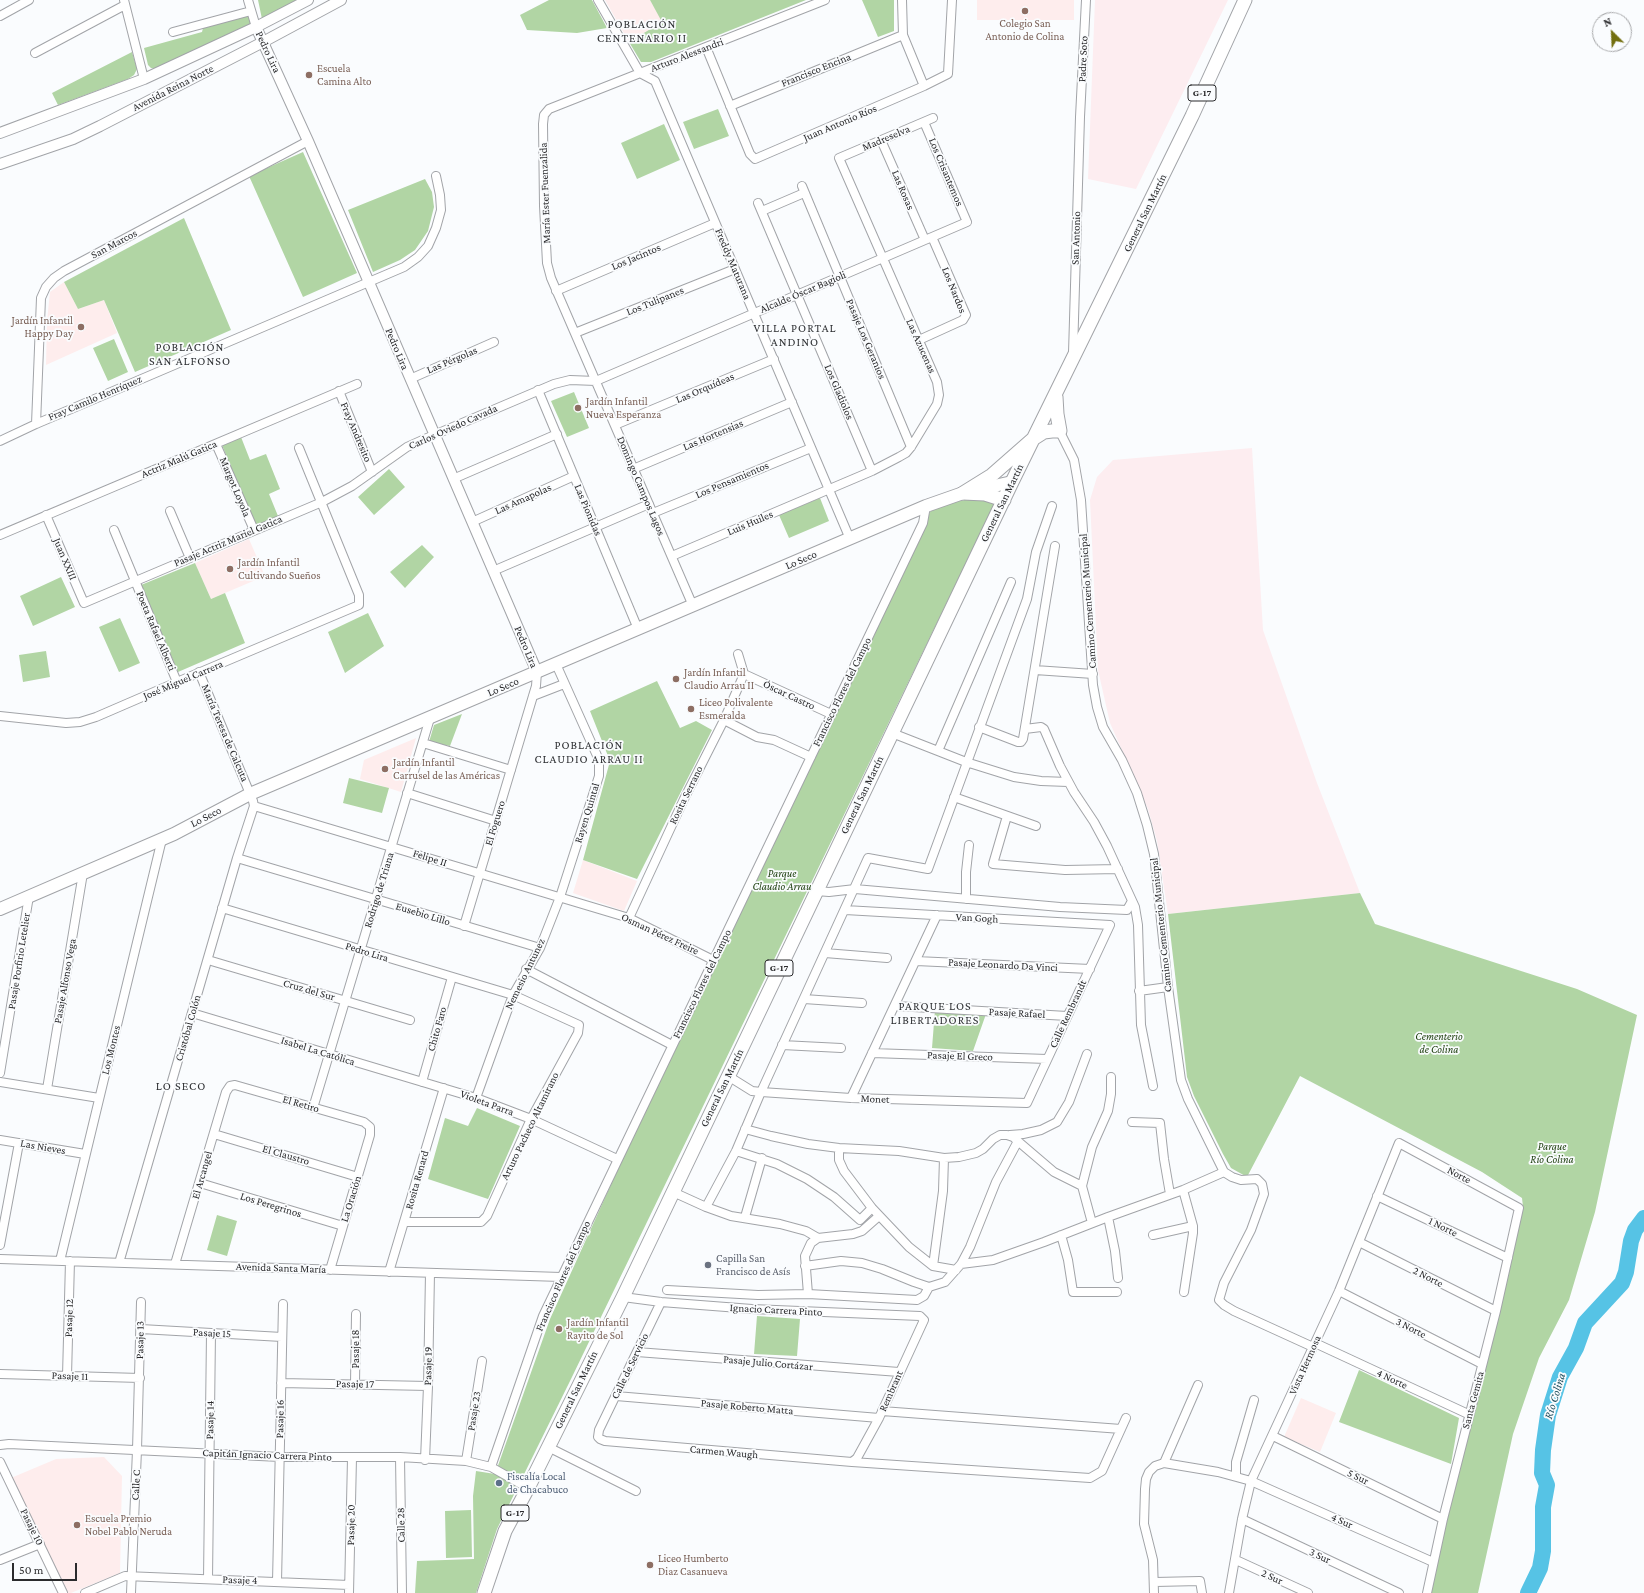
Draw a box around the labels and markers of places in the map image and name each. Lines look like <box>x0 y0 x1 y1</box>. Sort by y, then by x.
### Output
marker: Colegio San Antonio de Colina <box>1020 6 1030 16</box>
place label: Colegio San Antonio de Colina <box>986 17 1064 43</box>
place label: Escuela Camina Alto <box>317 62 371 88</box>
marker: Escuela Camina Alto <box>304 70 314 80</box>
place label: Jardín Infantil Happy Day <box>11 314 73 340</box>
marker: Jardín Infantil Happy Day <box>76 322 86 332</box>
place label: Jardín Infantil Nueva Esperanza <box>586 395 661 421</box>
marker: Jardín Infantil Nueva Esperanza <box>573 403 583 413</box>
place label: Jardín Infantil Cultivando Sueños <box>238 556 320 582</box>
marker: Jardín Infantil Cultivando Sueños <box>225 564 235 574</box>
place label: Jardín Infantil Claudio Arrau II <box>684 666 754 692</box>
marker: Jardín Infantil Claudio Arrau II <box>671 674 681 684</box>
place label: Liceo Polivalente Esmeralda <box>699 696 773 722</box>
marker: Liceo Polivalente Esmeralda <box>686 704 696 714</box>
place label: Jardín Infantil Carrusel de las Américas <box>393 756 500 782</box>
marker: Jardín Infantil Carrusel de las Américas <box>380 764 390 774</box>
place label: Capilla San Francisco de Asís <box>716 1252 790 1278</box>
marker: Capilla San Francisco de Asís <box>703 1260 713 1270</box>
place label: Jardín Infantil Rayito de Sol <box>567 1316 629 1342</box>
marker: Jardín Infantil Rayito de Sol <box>554 1324 564 1334</box>
place label: Fiscalía Local de Chacabuco <box>507 1470 568 1496</box>
marker: Fiscalía Local de Chacabuco <box>494 1478 504 1488</box>
place label: Escuela Premio Nobel Pablo Neruda <box>85 1512 172 1538</box>
marker: Escuela Premio Nobel Pablo Neruda <box>72 1520 82 1530</box>
place label: Liceo Humberto Diaz Casanueva <box>658 1552 729 1578</box>
marker: Liceo Humberto Diaz Casanueva <box>645 1560 655 1570</box>

